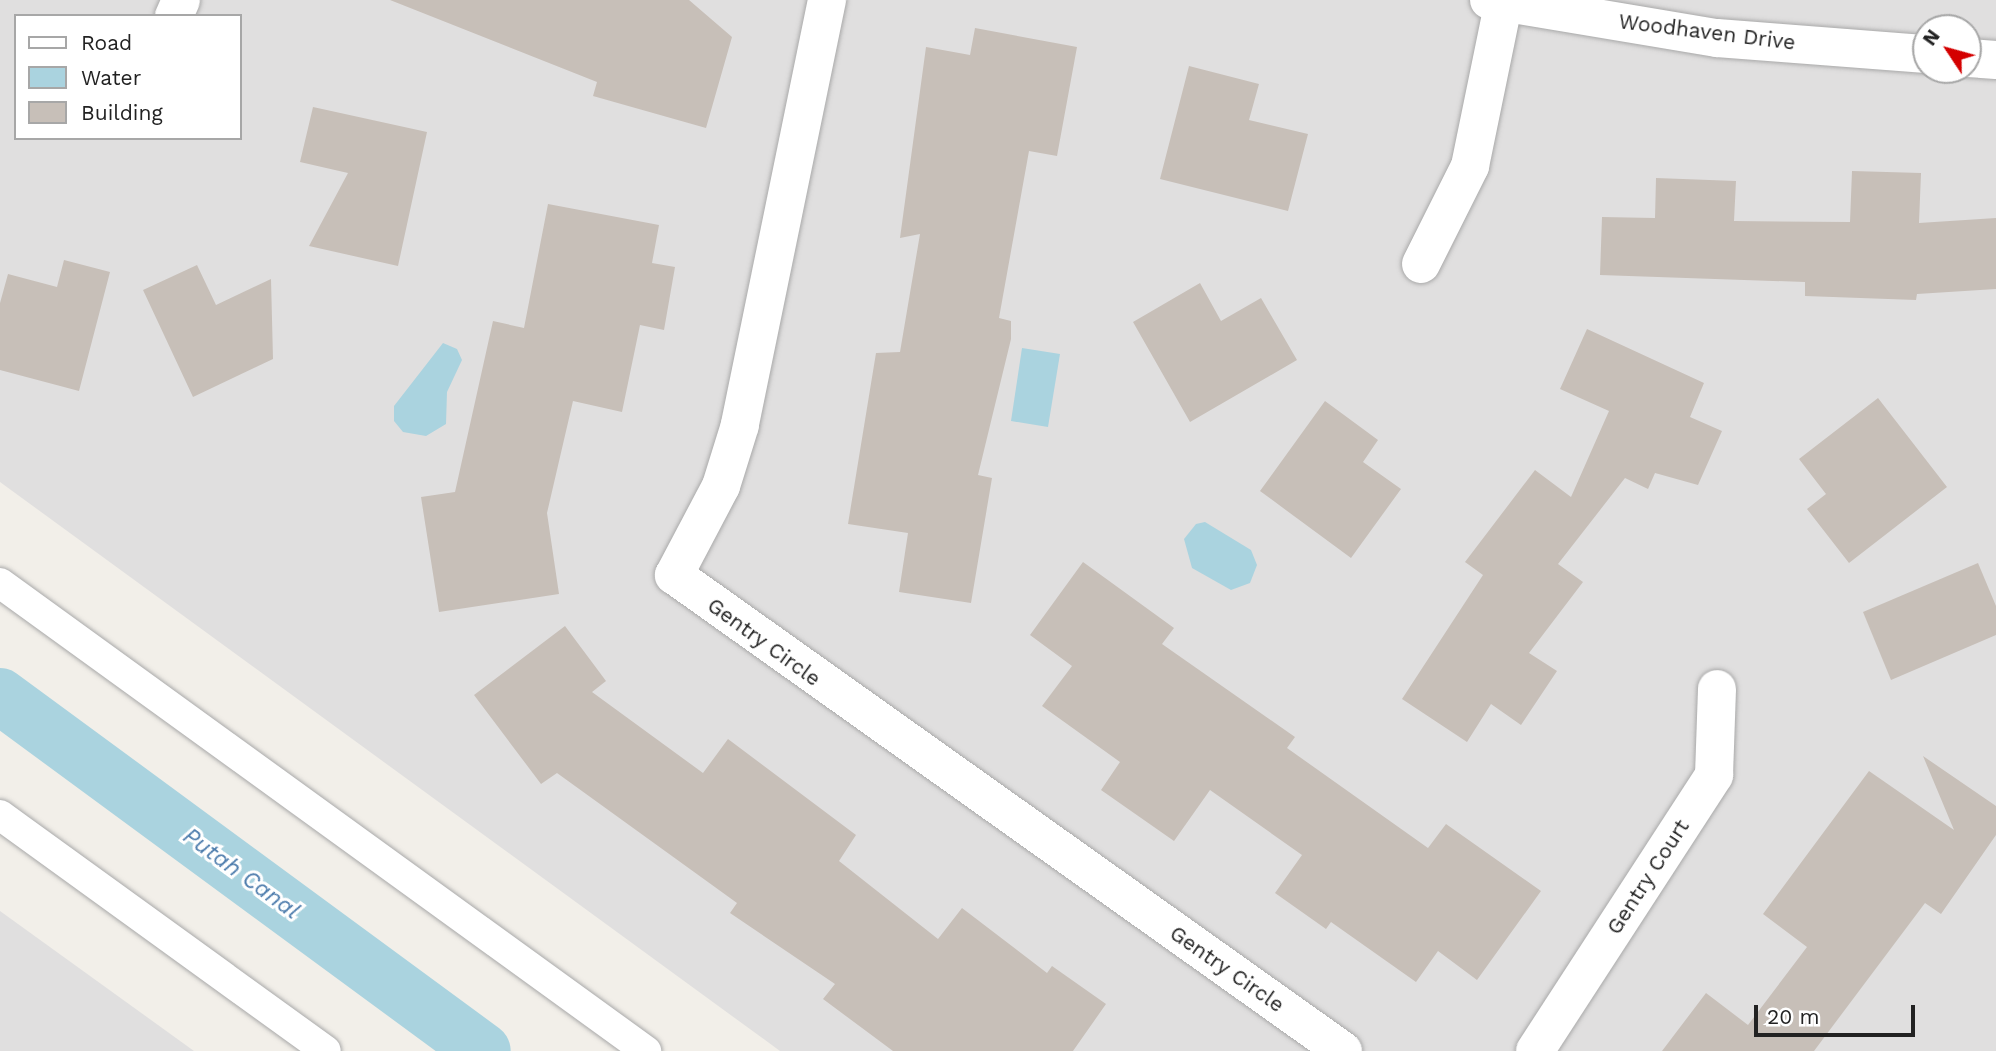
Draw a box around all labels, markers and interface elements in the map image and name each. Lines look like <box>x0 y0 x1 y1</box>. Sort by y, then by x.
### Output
street label: Woodhaven Drive <box>1617 9 1797 55</box>
legend <box>14 14 242 140</box>
north arrow <box>1912 14 1982 84</box>
text: N <box>1918 25 1945 50</box>
text: Road <box>81 30 132 55</box>
text: Water <box>81 65 141 90</box>
text: Building <box>81 100 163 125</box>
street label: Gentry Circle <box>702 592 826 692</box>
street label: Gentry Court <box>1601 815 1695 939</box>
water label: Putah Canal <box>177 823 305 925</box>
street label: Gentry Circle <box>1165 920 1289 1018</box>
scale bar <box>1758 992 1919 1036</box>
text: 20 m <box>1767 1004 1819 1029</box>

